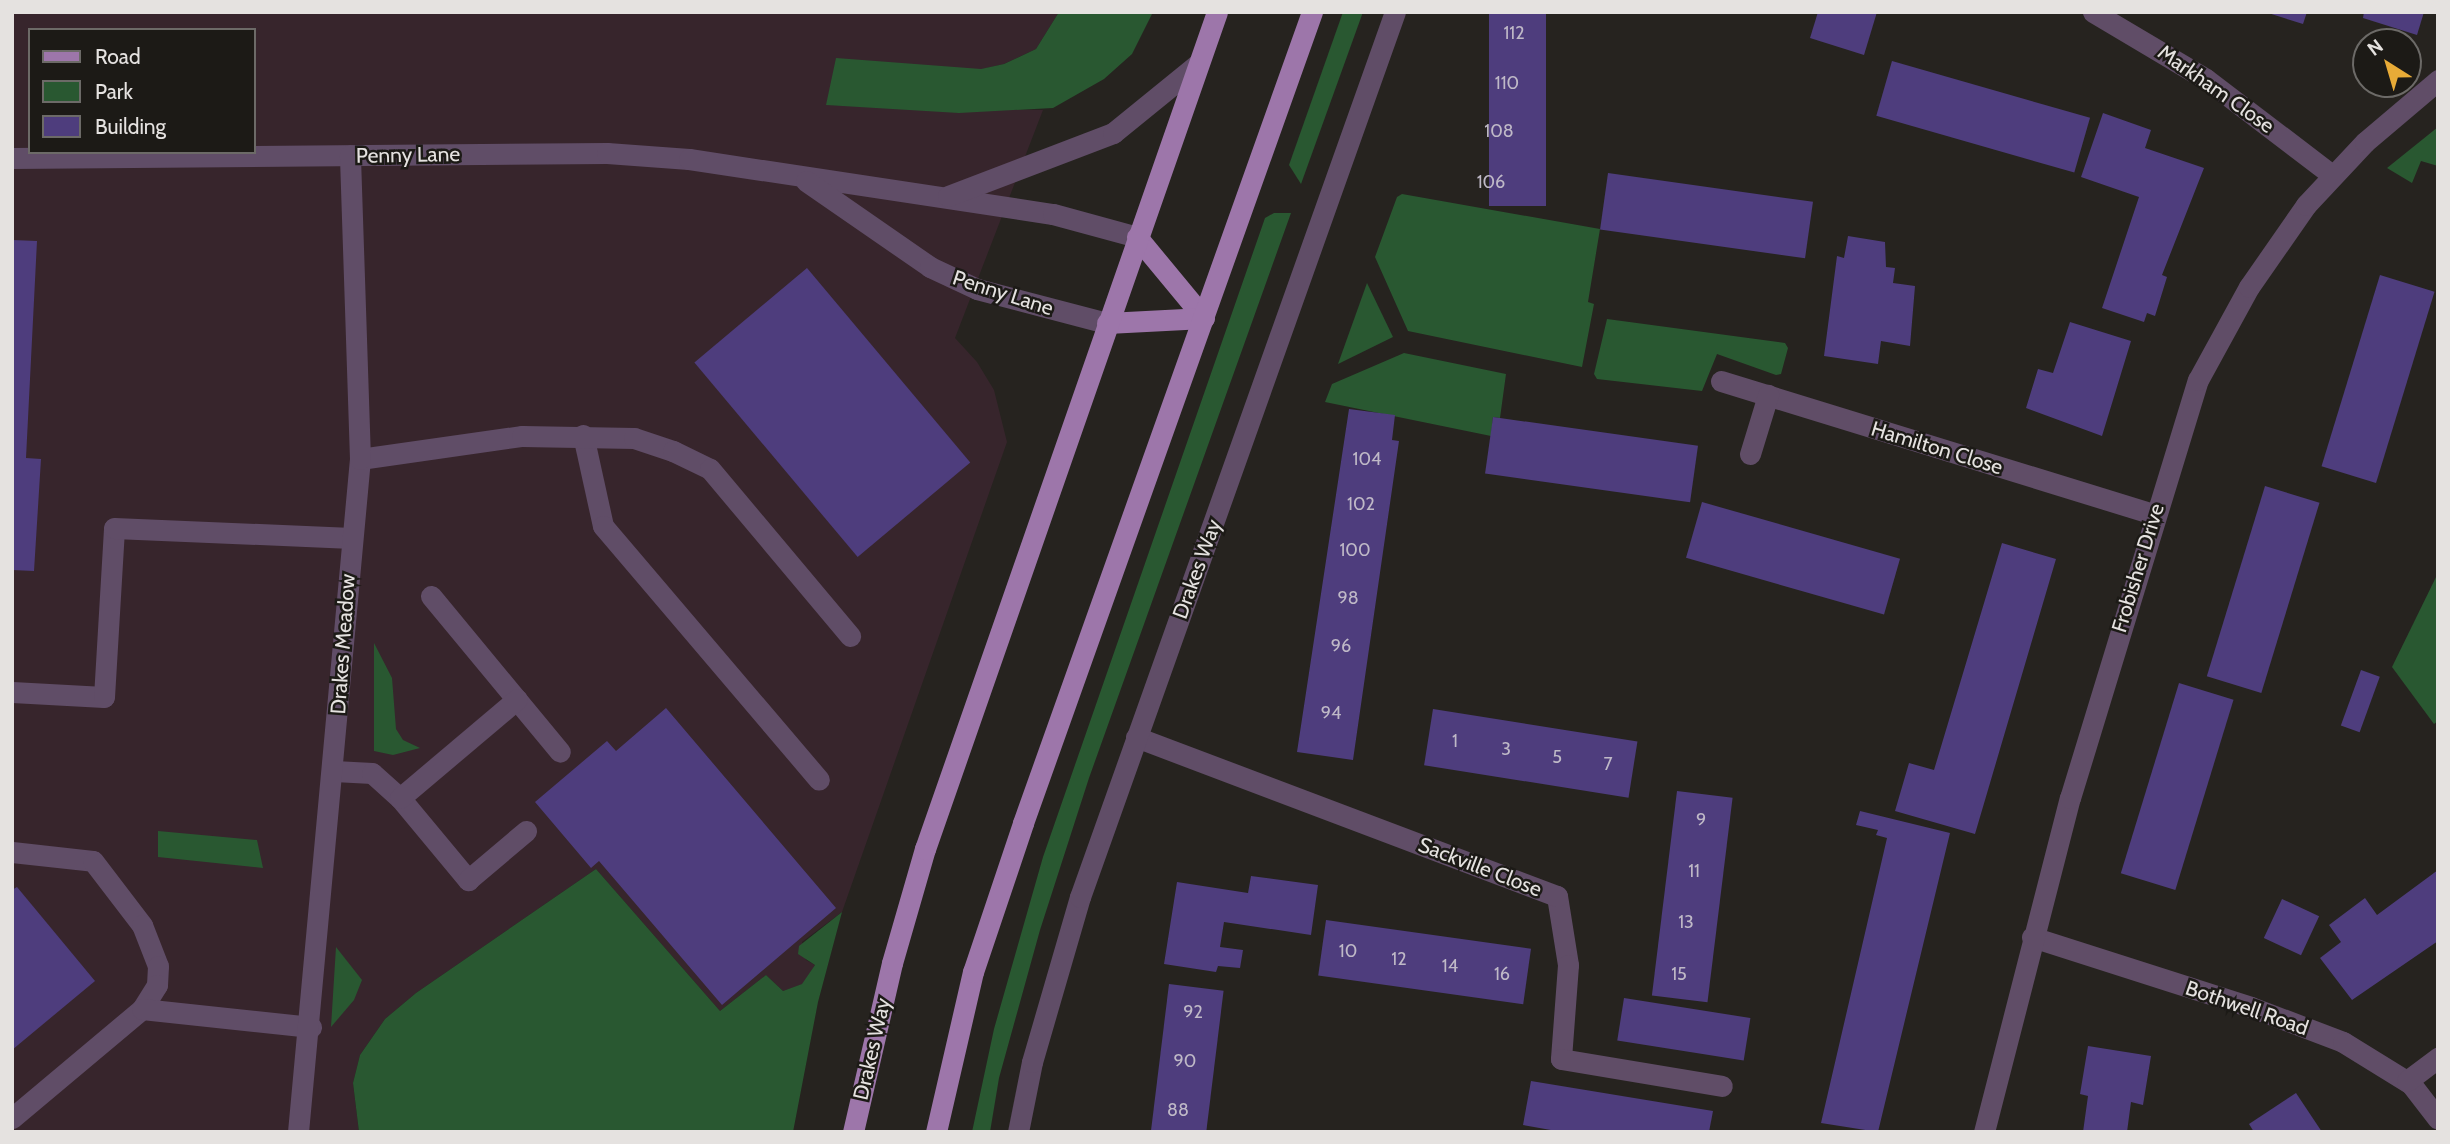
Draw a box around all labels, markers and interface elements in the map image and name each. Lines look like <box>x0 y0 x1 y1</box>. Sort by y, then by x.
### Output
house number: 112 <box>1503 22 1525 44</box>
legend <box>28 28 256 154</box>
north arrow <box>2352 28 2422 98</box>
text: N <box>2363 34 2388 61</box>
street label: Markham Close <box>2153 40 2279 138</box>
text: Road <box>95 44 141 69</box>
house number: 110 <box>1495 72 1519 94</box>
text: Park <box>95 79 133 104</box>
text: Building <box>95 114 166 139</box>
house number: 108 <box>1484 120 1514 142</box>
street label: Penny Lane <box>356 141 460 169</box>
house number: 106 <box>1477 171 1505 193</box>
street label: Penny Lane <box>950 265 1056 321</box>
street label: Hamilton Close <box>1868 416 2006 480</box>
house number: 104 <box>1353 448 1381 470</box>
house number: 102 <box>1347 493 1375 515</box>
street label: Frobisher Drive <box>2106 501 2170 635</box>
street label: Drakes Way <box>1167 516 1227 622</box>
house number: 100 <box>1340 539 1370 561</box>
street label: Drakes Meadow <box>326 573 360 715</box>
house number: 98 <box>1337 587 1359 609</box>
house number: 96 <box>1331 635 1351 657</box>
house number: 94 <box>1321 702 1341 724</box>
house number: 1 <box>1452 730 1458 752</box>
house number: 3 <box>1501 738 1511 760</box>
house number: 5 <box>1552 746 1562 768</box>
house number: 7 <box>1603 753 1613 775</box>
house number: 9 <box>1696 809 1706 831</box>
street label: Sackville Close <box>1415 832 1545 902</box>
house number: 11 <box>1688 860 1700 882</box>
house number: 13 <box>1678 911 1694 933</box>
house number: 10 <box>1339 940 1357 962</box>
house number: 12 <box>1391 948 1407 970</box>
house number: 14 <box>1442 955 1458 977</box>
house number: 16 <box>1494 963 1510 985</box>
house number: 15 <box>1671 963 1687 985</box>
street label: Bothwell Road <box>2182 975 2312 1041</box>
street label: Drakes Way <box>848 995 896 1103</box>
house number: 92 <box>1183 1001 1203 1023</box>
house number: 90 <box>1174 1050 1196 1072</box>
house number: 88 <box>1167 1099 1189 1121</box>

